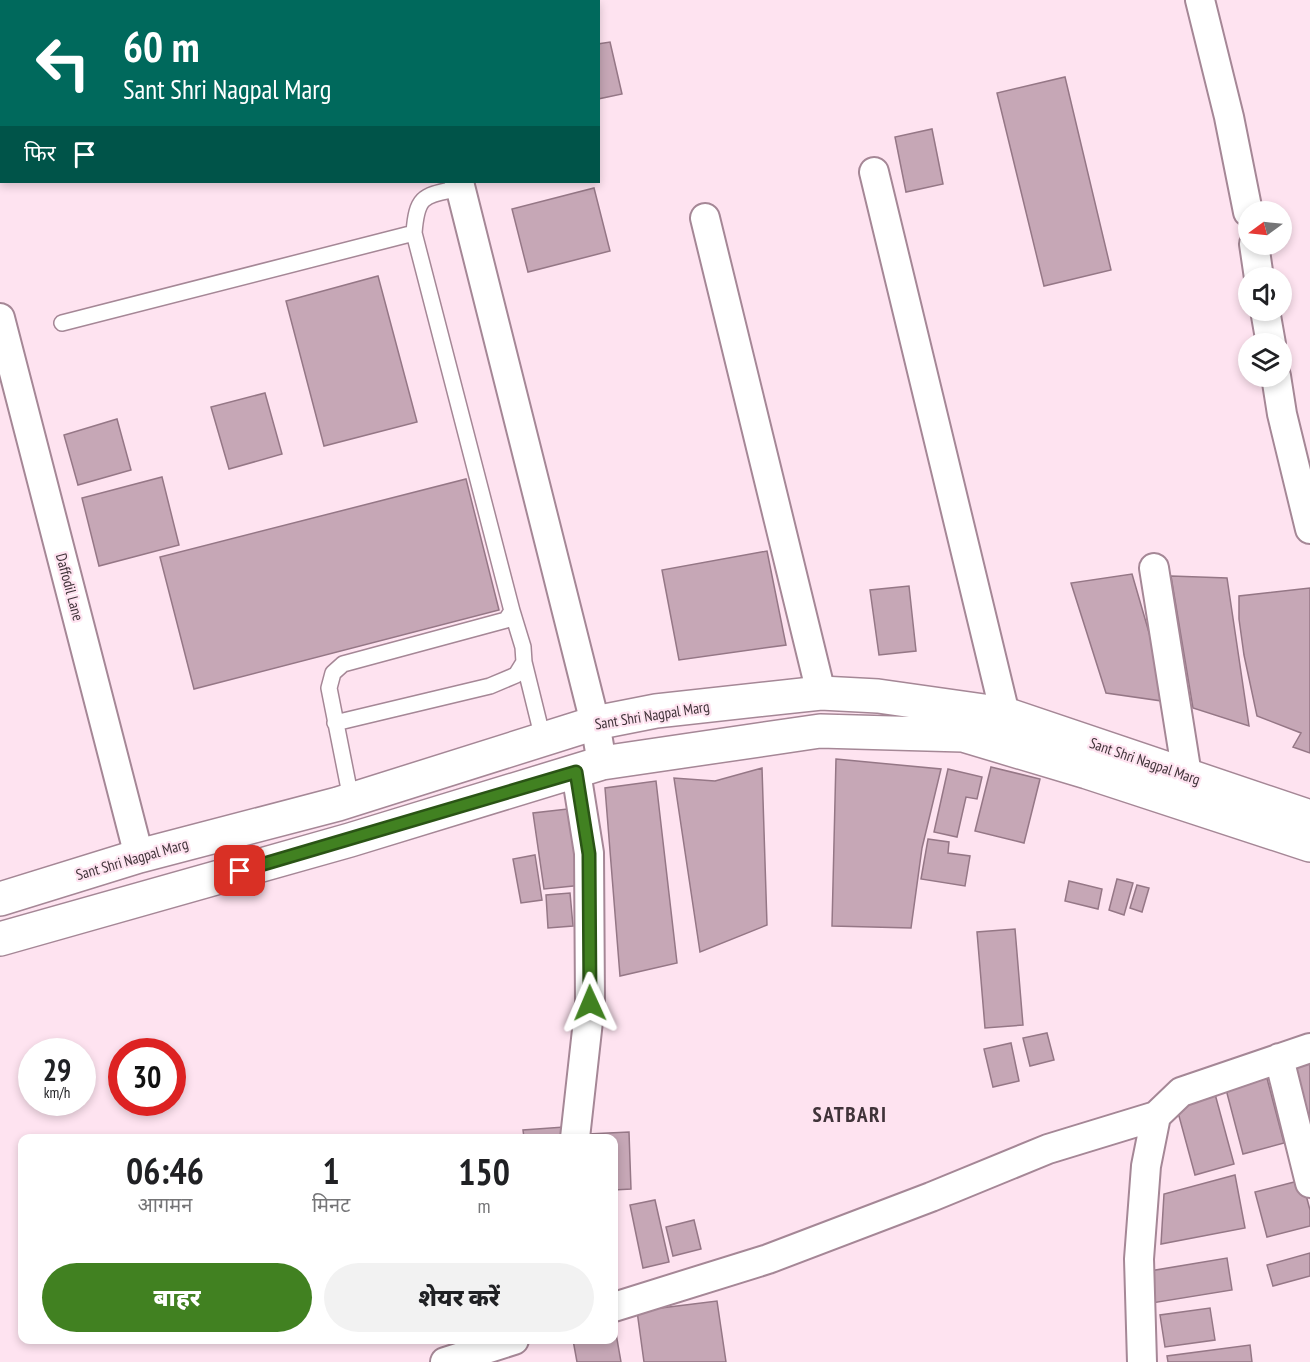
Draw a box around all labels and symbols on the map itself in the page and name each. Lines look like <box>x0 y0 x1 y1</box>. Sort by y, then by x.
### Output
north arrow <box>1238 201 1292 255</box>
street label: Daffodil Lane <box>52 551 88 623</box>
street label: Sant Shri Nagpal Marg <box>593 697 711 733</box>
street label: Sant Shri Nagpal Marg <box>1087 733 1203 789</box>
street label: Sant Shri Nagpal Marg <box>74 834 190 884</box>
pin <box>214 845 265 896</box>
position arrow <box>558 971 622 1035</box>
speed limit sign: 30 <box>108 1038 186 1116</box>
district label: SATBARI <box>812 1101 888 1128</box>

